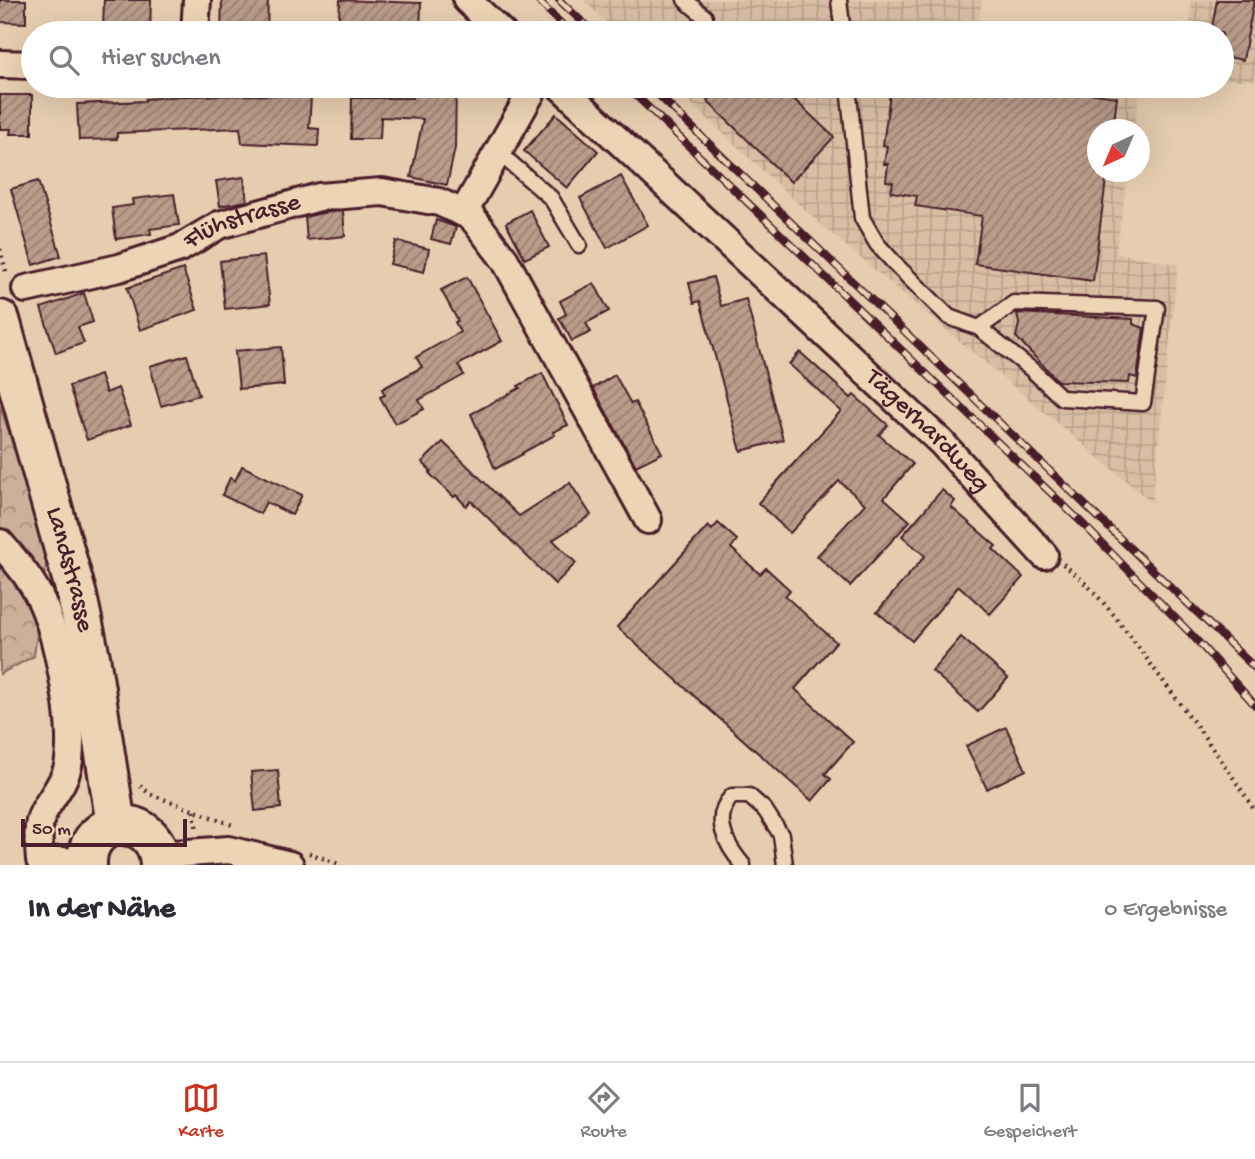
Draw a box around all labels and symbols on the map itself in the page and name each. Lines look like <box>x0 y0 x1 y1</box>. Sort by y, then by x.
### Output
north arrow <box>1087 119 1150 182</box>
street label: Flühstrasse <box>178 187 305 258</box>
street label: Tägerhardweg <box>857 362 996 500</box>
street label: Landstrasse <box>37 504 100 635</box>
scale bar <box>21 816 187 848</box>

